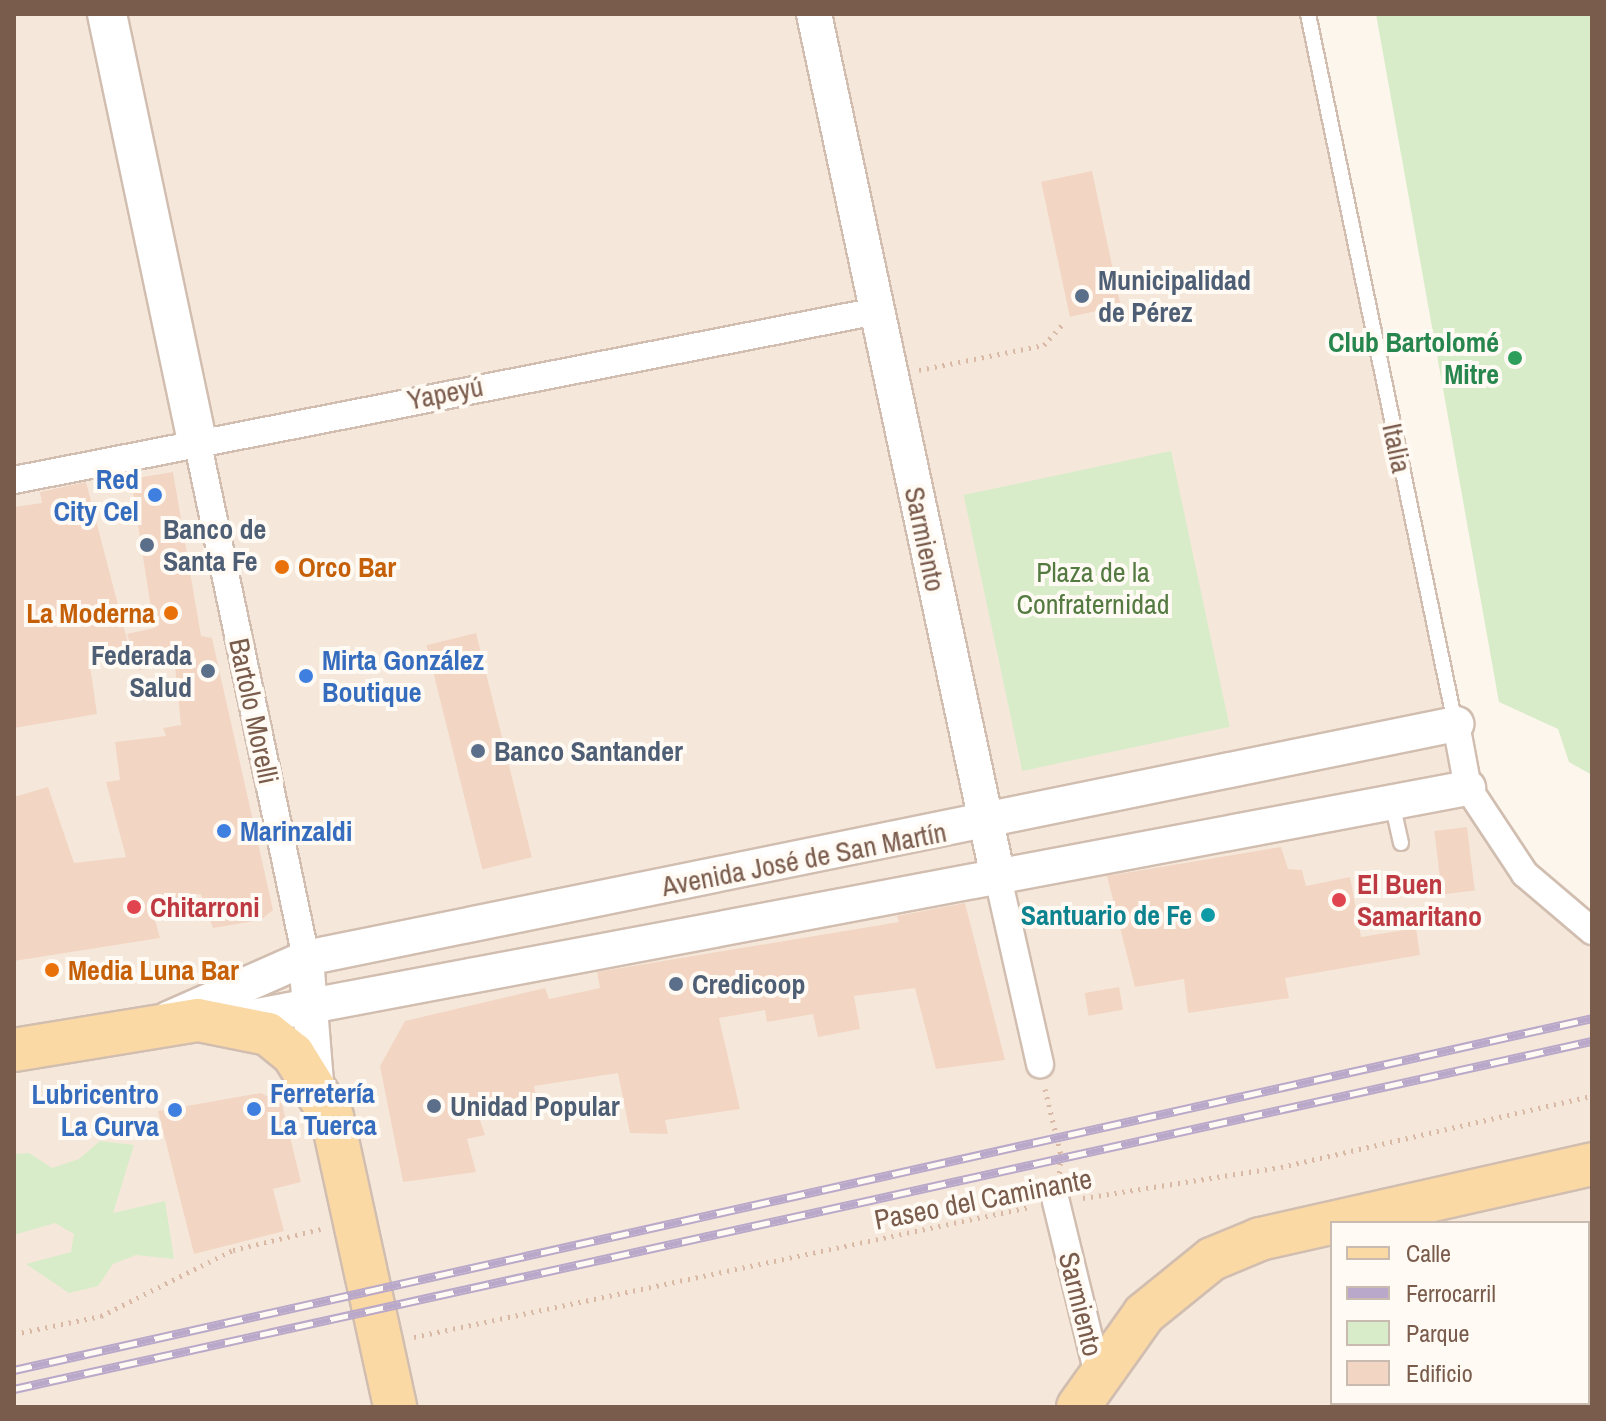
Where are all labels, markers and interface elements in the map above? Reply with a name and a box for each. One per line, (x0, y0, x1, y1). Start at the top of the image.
place label: Municipalidad de Pérez (1098, 263, 1251, 329)
marker: Municipalidad de Pérez (1073, 287, 1091, 305)
place label: Club Bartolomé Mitre (1328, 325, 1499, 391)
marker: Club Bartolomé Mitre (1506, 349, 1524, 367)
street label: Yapeyú (404, 369, 486, 417)
street label: Italia (1375, 420, 1419, 476)
place label: Red City Cel (54, 462, 139, 528)
street label: Sarmiento (898, 484, 952, 594)
marker: Red City Cel (146, 486, 164, 504)
place label: Banco de Santa Fe (163, 512, 266, 578)
marker: Banco de Santa Fe (138, 536, 156, 554)
place label: Orco Bar (298, 550, 396, 584)
park label: Plaza de la Confraternidad (1016, 555, 1170, 621)
marker: Orco Bar (273, 558, 291, 576)
place label: La Moderna (26, 596, 155, 630)
marker: La Moderna (162, 604, 180, 622)
street label: Bartolo Morelli (222, 635, 286, 787)
place label: Federada Salud (91, 638, 192, 704)
place label: Mirta González Boutique (322, 643, 484, 709)
marker: Federada Salud (199, 662, 217, 680)
marker: Mirta González Boutique (297, 667, 315, 685)
place label: Banco Santander (494, 734, 683, 768)
marker: Banco Santander (469, 742, 487, 760)
place label: Marinzaldi (240, 814, 352, 848)
street label: Avenida José de San Martín (659, 815, 949, 903)
marker: Marinzaldi (215, 822, 233, 840)
place label: El Buen Samaritano (1357, 867, 1482, 933)
marker: El Buen Samaritano (1328, 889, 1350, 911)
place label: Chitarroni (150, 890, 260, 924)
marker: Chitarroni (125, 898, 143, 916)
place label: Santuario de Fe (1021, 898, 1192, 932)
marker: Santuario de Fe (1199, 906, 1217, 924)
place label: Media Luna Bar (68, 953, 239, 987)
marker: Media Luna Bar (43, 961, 61, 979)
place label: Credicoop (692, 967, 806, 1001)
marker: Credicoop (667, 975, 685, 993)
place label: Ferretería La Tuerca (270, 1076, 377, 1142)
place label: Lubricentro La Curva (31, 1077, 159, 1143)
place label: Unidad Popular (450, 1089, 620, 1123)
marker: Unidad Popular (425, 1097, 443, 1115)
marker: Ferretería La Tuerca (245, 1100, 263, 1118)
marker: Lubricentro La Curva (166, 1101, 184, 1119)
street label: Paseo del Caminante (871, 1161, 1095, 1237)
legend (1330, 1221, 1590, 1405)
text: Calle (1406, 1237, 1451, 1269)
street label: Sarmiento (1052, 1249, 1110, 1359)
text: Ferrocarril (1406, 1277, 1496, 1309)
text: Parque (1406, 1317, 1469, 1349)
text: Edificio (1406, 1357, 1473, 1389)

